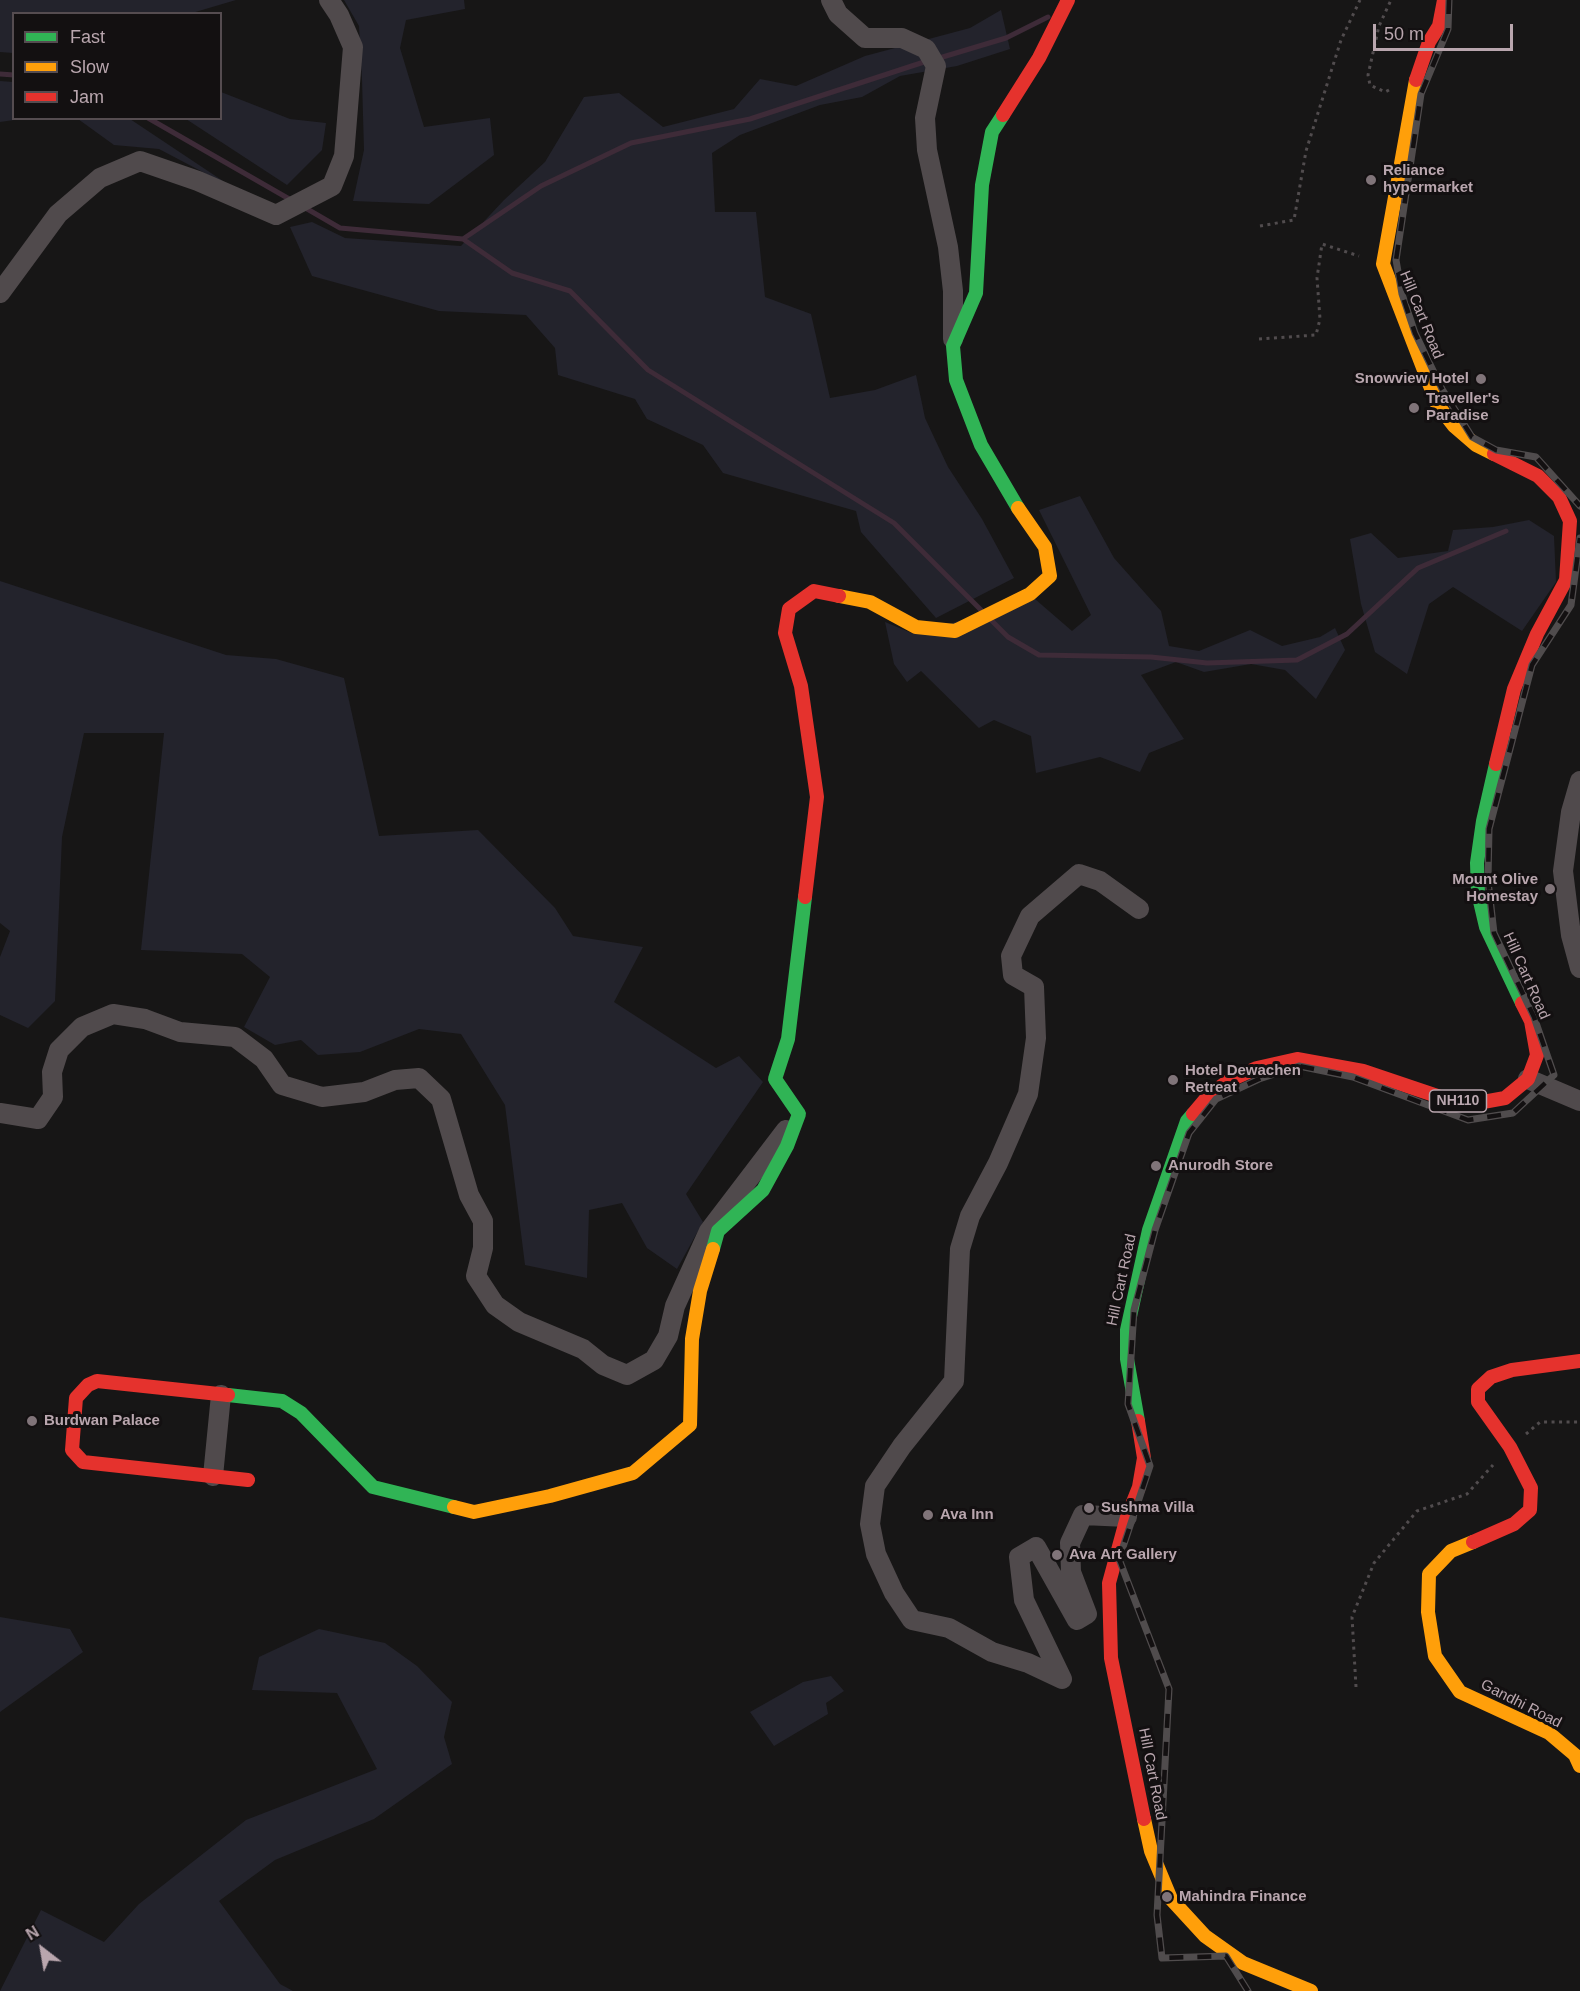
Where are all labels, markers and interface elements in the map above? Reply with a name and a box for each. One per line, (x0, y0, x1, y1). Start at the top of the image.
legend (12, 12, 222, 120)
scale bar (1376, 12, 1516, 50)
text: 50 m (1384, 24, 1424, 44)
text: Fast (70, 27, 105, 47)
text: Slow (70, 57, 109, 77)
text: Jam (70, 87, 104, 107)
place label: Reliance hypermarket (1383, 162, 1473, 197)
marker: Reliance hypermarket (1364, 173, 1378, 187)
street label: Hill Cart Road (1395, 268, 1447, 362)
place label: Snowview Hotel (1355, 370, 1469, 388)
marker: Snowview Hotel (1474, 372, 1488, 386)
place label: Traveller's Paradise (1426, 390, 1500, 425)
marker: Traveller's Paradise (1407, 401, 1421, 415)
place label: Mount Olive Homestay (1452, 871, 1538, 906)
marker: Mount Olive Homestay (1543, 882, 1557, 896)
street label: Hill Cart Road (1499, 930, 1553, 1022)
place label: Hotel Dewachen Retreat (1185, 1062, 1301, 1097)
marker: Hotel Dewachen Retreat (1166, 1073, 1180, 1087)
road number: NH110 (1430, 1090, 1486, 1112)
place label: Anurodh Store (1168, 1157, 1273, 1175)
marker: Anurodh Store (1149, 1159, 1163, 1173)
street label: Hill Cart Road (1103, 1232, 1141, 1328)
place label: Burdwan Palace (44, 1412, 160, 1430)
marker: Burdwan Palace (25, 1414, 39, 1428)
place label: Sushma Villa (1101, 1499, 1194, 1517)
marker: Sushma Villa (1082, 1501, 1096, 1515)
place label: Ava Inn (940, 1506, 994, 1524)
marker: Ava Inn (921, 1508, 935, 1522)
place label: Ava Art Gallery (1069, 1546, 1177, 1564)
marker: Ava Art Gallery (1050, 1548, 1064, 1562)
street label: Gandhi Road (1478, 1676, 1564, 1732)
street label: Hill Cart Road (1134, 1726, 1170, 1822)
place label: Mahindra Finance (1179, 1888, 1307, 1906)
marker: Mahindra Finance (1160, 1890, 1174, 1904)
north arrow (12, 1919, 72, 1979)
text: N (23, 1923, 42, 1943)

